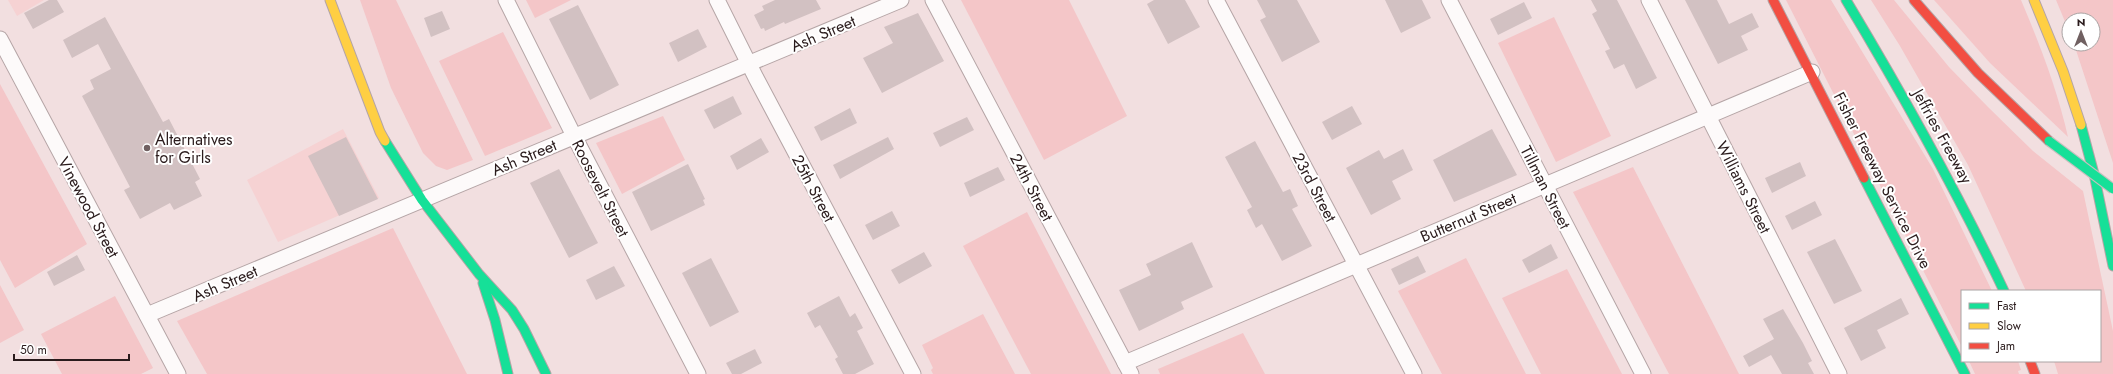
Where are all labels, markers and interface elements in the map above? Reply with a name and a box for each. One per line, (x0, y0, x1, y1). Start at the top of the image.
street label: Ash Street (787, 9, 859, 57)
north arrow (2061, 12, 2101, 52)
text: N (2077, 14, 2085, 30)
street label: Jeffries Freeway (1906, 83, 1979, 189)
street label: Fisher Freeway Service Drive (1828, 88, 1937, 273)
place label: Alternatives for Girls (155, 128, 232, 169)
street label: Ash Street (488, 133, 560, 181)
street label: Roosevelt Street (566, 136, 635, 241)
street label: Williams Street (1710, 137, 1777, 238)
street label: Tillman Street (1515, 142, 1576, 233)
marker: Alternatives for Girls (142, 143, 152, 153)
street label: 24th Street (1004, 149, 1059, 225)
street label: 23rd Street (1287, 149, 1342, 226)
street label: 25th Street (786, 150, 841, 226)
street label: Vinewood Street (52, 153, 125, 262)
street label: Butternut Street (1417, 187, 1520, 248)
street label: Ash Street (189, 259, 261, 307)
legend (1961, 290, 2101, 362)
text: Fast (1997, 297, 2016, 315)
text: Slow (1997, 317, 2022, 335)
scale bar (14, 336, 129, 362)
text: Jam (1995, 337, 2015, 355)
text: 50 m (20, 341, 47, 359)

